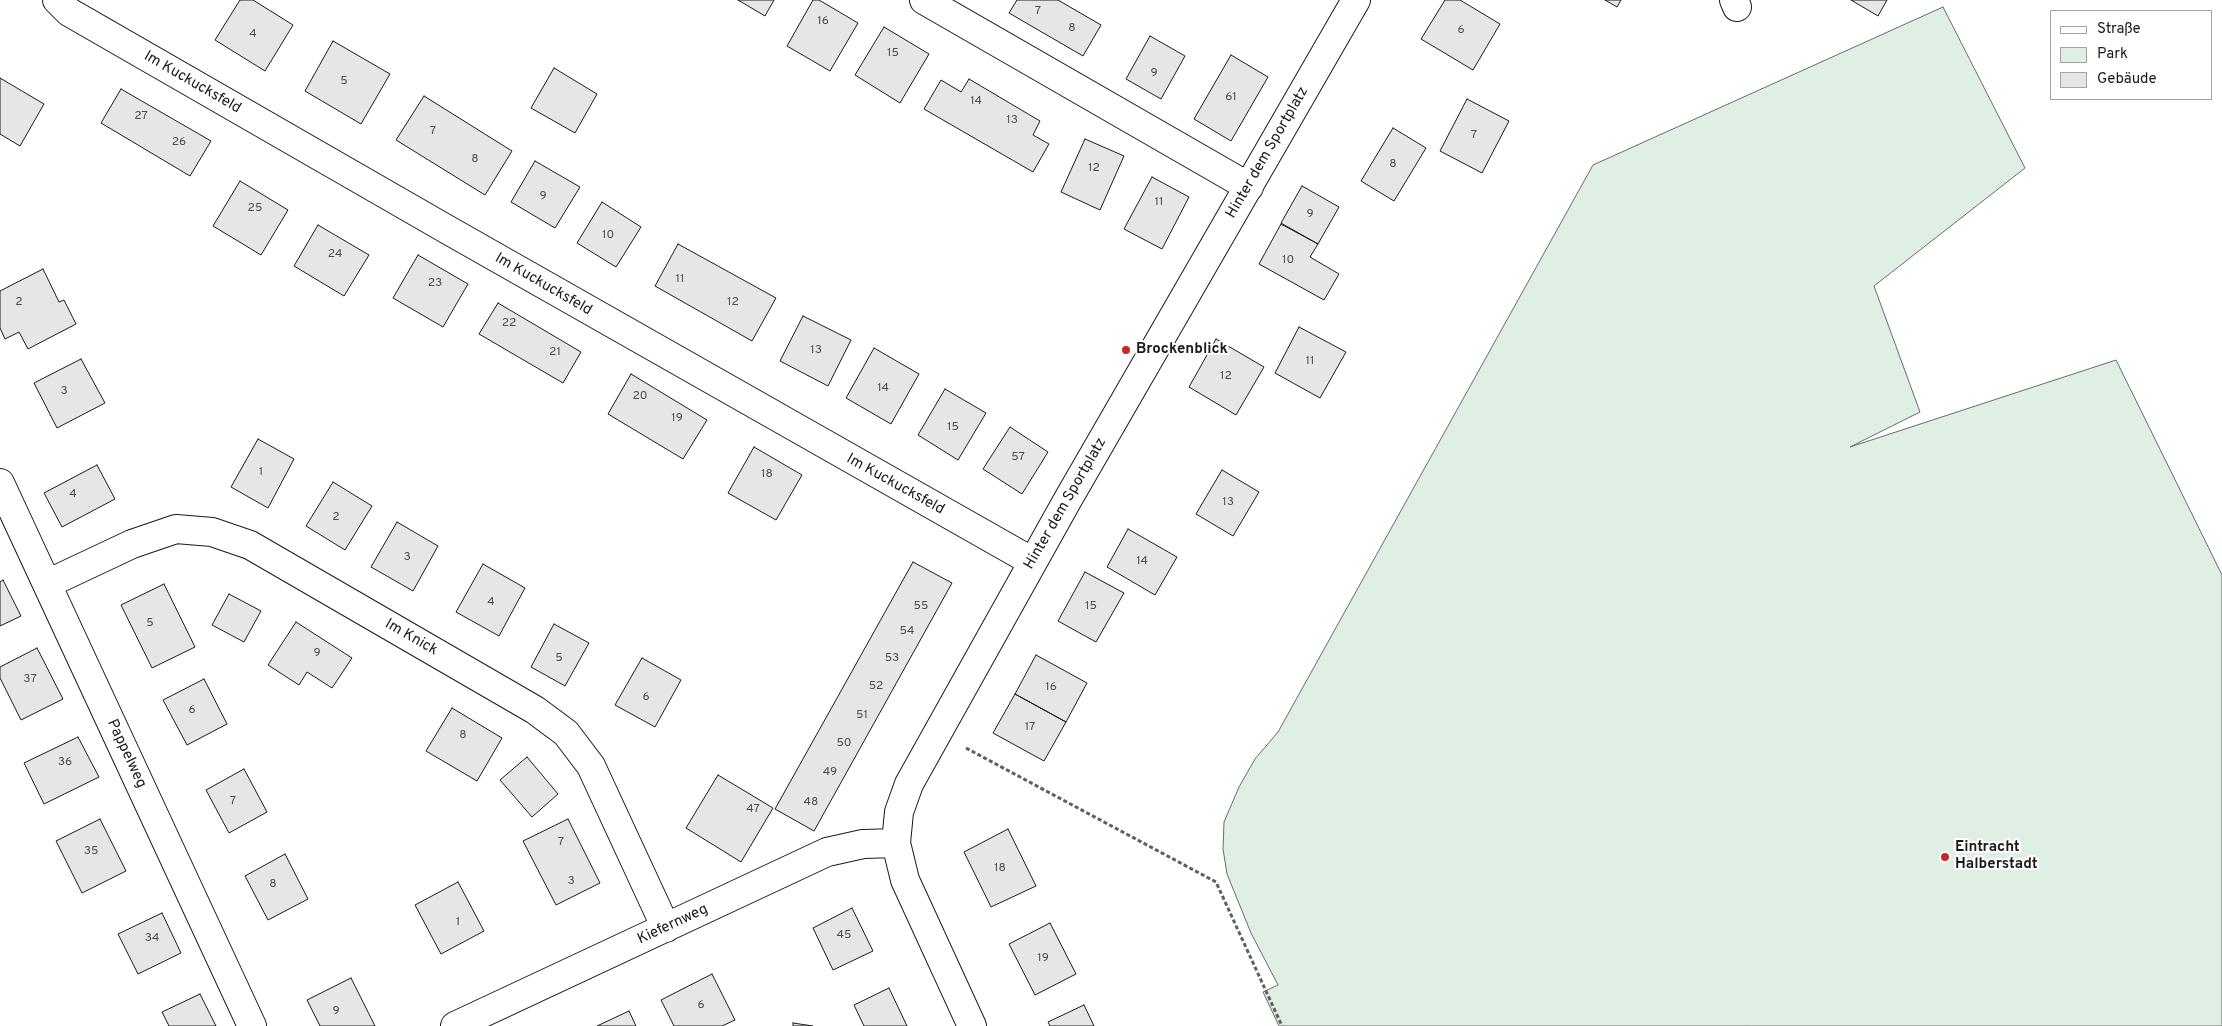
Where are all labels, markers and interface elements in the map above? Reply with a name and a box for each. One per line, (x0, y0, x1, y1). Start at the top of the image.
house number: 7 (1035, 5, 1041, 19)
legend (2050, 10, 2212, 100)
house number: 16 (817, 15, 829, 29)
text: Straße (2097, 20, 2141, 39)
house number: 8 (1068, 22, 1076, 36)
house number: 6 (1457, 24, 1465, 38)
house number: 4 (249, 28, 257, 42)
text: Park (2097, 45, 2128, 64)
house number: 15 (887, 47, 899, 61)
street label: Im Kuckucksfeld (140, 48, 244, 118)
house number: 9 (1150, 67, 1158, 81)
text: Gebäude (2097, 70, 2157, 89)
house number: 5 (340, 75, 348, 89)
street label: Hinter dem Sportplatz (1223, 84, 1313, 222)
house number: 61 (1225, 91, 1237, 105)
house number: 14 (970, 95, 982, 109)
house number: 27 (134, 110, 148, 124)
house number: 13 (1006, 114, 1018, 128)
house number: 7 (430, 125, 436, 139)
house number: 7 (1471, 129, 1477, 143)
house number: 26 (172, 136, 186, 150)
house number: 8 (471, 153, 479, 167)
house number: 8 (1389, 158, 1397, 172)
house number: 12 (1088, 162, 1100, 176)
house number: 9 (539, 190, 547, 204)
house number: 11 (1155, 196, 1163, 210)
house number: 25 (248, 202, 262, 216)
house number: 9 (1306, 208, 1314, 222)
house number: 10 (602, 229, 614, 243)
house number: 24 (328, 248, 342, 262)
street label: Im Kuckucksfeld (491, 250, 595, 320)
house number: 10 (1282, 254, 1294, 268)
house number: 11 (676, 273, 684, 287)
house number: 23 (428, 277, 442, 291)
house number: 2 (15, 296, 23, 310)
house number: 12 (727, 296, 739, 310)
house number: 22 (502, 317, 516, 331)
place label: Brockenblick (1136, 341, 1228, 359)
house number: 13 (810, 344, 822, 358)
marker: Brockenblick (1120, 344, 1132, 356)
house number: 21 (549, 346, 561, 360)
house number: 11 (1306, 355, 1314, 369)
house number: 12 (1220, 370, 1232, 384)
house number: 14 (877, 382, 889, 396)
house number: 3 (60, 385, 68, 399)
house number: 20 (632, 390, 648, 404)
house number: 19 (671, 412, 683, 426)
house number: 15 (947, 421, 959, 435)
street label: Hinter dem Sportplatz (1021, 435, 1111, 573)
street label: Im Kuckucksfeld (843, 451, 947, 519)
house number: 57 (1011, 451, 1025, 465)
house number: 1 (259, 466, 263, 480)
house number: 18 (761, 468, 773, 482)
house number: 4 (69, 488, 77, 502)
house number: 13 (1222, 496, 1234, 510)
house number: 2 (332, 511, 340, 525)
house number: 3 (403, 551, 411, 565)
house number: 14 (1136, 555, 1148, 569)
house number: 4 (487, 596, 495, 610)
house number: 55 (914, 600, 928, 614)
house number: 15 (1085, 600, 1097, 614)
street label: Im Knick (381, 616, 441, 660)
house number: 5 (146, 617, 154, 631)
house number: 54 (899, 625, 915, 639)
house number: 9 (313, 647, 321, 661)
house number: 5 (555, 652, 563, 666)
house number: 53 (885, 652, 899, 666)
house number: 37 (23, 673, 37, 687)
house number: 52 (869, 680, 883, 694)
house number: 16 (1045, 681, 1057, 695)
house number: 6 (642, 691, 650, 705)
house number: 6 (188, 704, 196, 718)
house number: 51 (856, 709, 868, 723)
street label: Pappelweg (102, 717, 150, 791)
house number: 17 (1025, 721, 1035, 735)
house number: 8 (459, 729, 467, 743)
house number: 50 (836, 737, 852, 751)
house number: 36 (58, 756, 72, 770)
house number: 49 (823, 766, 837, 780)
house number: 7 (230, 795, 236, 809)
house number: 48 (804, 796, 818, 810)
house number: 47 (746, 803, 760, 817)
house number: 7 (558, 836, 564, 850)
place label: Eintracht Halberstadt (1955, 839, 2038, 874)
house number: 35 (84, 845, 98, 859)
marker: Eintracht Halberstadt (1939, 851, 1951, 863)
house number: 18 (994, 862, 1006, 876)
house number: 3 (567, 875, 575, 889)
house number: 8 (269, 878, 277, 892)
street label: Kiefernweg (635, 901, 711, 949)
house number: 1 (456, 916, 460, 930)
house number: 45 (837, 929, 851, 943)
house number: 34 (145, 932, 159, 946)
house number: 19 (1037, 952, 1049, 966)
house number: 6 (697, 999, 705, 1013)
house number: 9 (332, 1005, 340, 1019)

